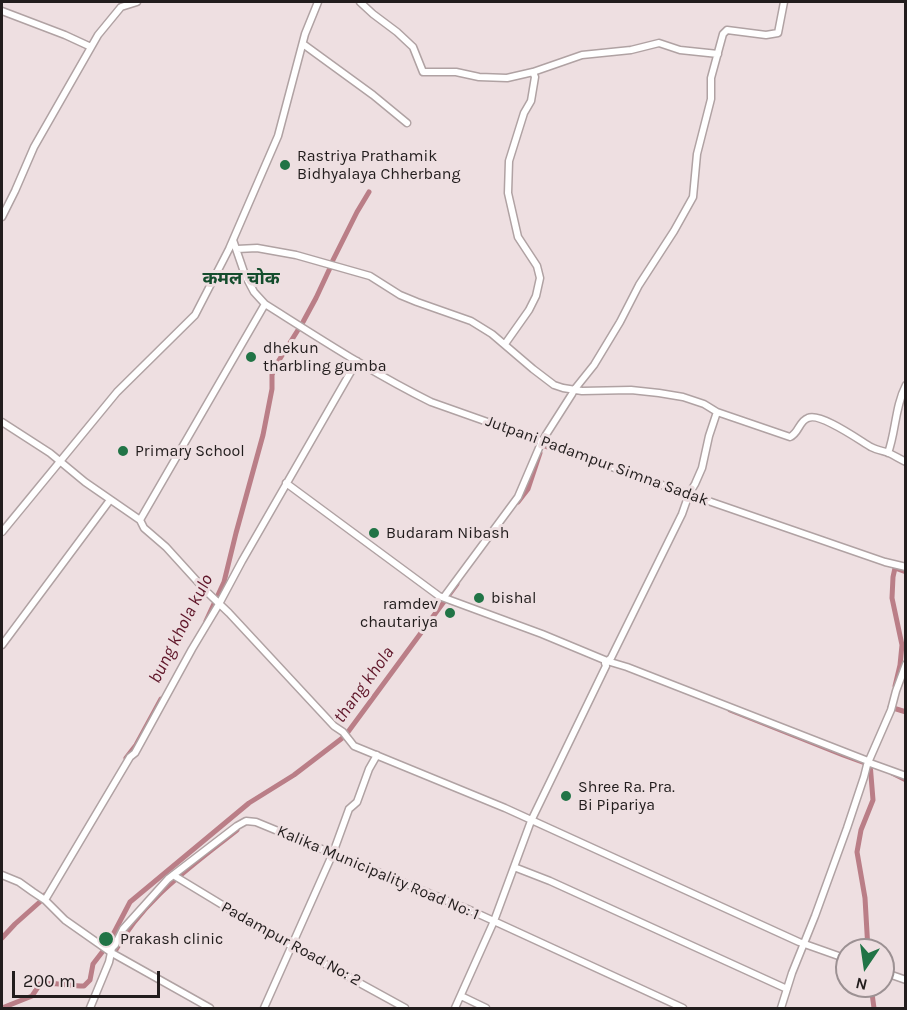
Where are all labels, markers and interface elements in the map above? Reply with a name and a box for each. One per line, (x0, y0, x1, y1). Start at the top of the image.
place label: Rastriya Prathamik Bidhyalaya Chherbang (297, 146, 461, 184)
marker: Rastriya Prathamik Bidhyalaya Chherbang (278, 158, 292, 172)
district label: कमल चोक (202, 268, 280, 290)
place label: dhekun tharbling gumba (263, 338, 386, 376)
marker: dhekun tharbling gumba (244, 350, 258, 364)
street label: Jutpani Padampur Simna Sadak (483, 412, 711, 510)
place label: Primary School (135, 441, 245, 461)
marker: Primary School (116, 444, 130, 458)
place label: Budaram Nibash (386, 523, 509, 543)
marker: Budaram Nibash (367, 526, 381, 540)
water label: bung khola kulo (144, 571, 218, 687)
place label: bishal (491, 588, 537, 608)
marker: bishal (472, 591, 486, 605)
place label: ramdev chautariya (360, 594, 438, 632)
marker: ramdev chautariya (443, 606, 457, 620)
water label: thang khola (329, 643, 399, 727)
place label: Shree Ra. Pra. Bi Pipariya (578, 777, 675, 815)
marker: Shree Ra. Pra. Bi Pipariya (559, 789, 573, 803)
street label: Kalika Municipality Road No: 1 (274, 822, 482, 924)
street label: Padampur Road No: 2 (218, 898, 364, 990)
place label: Prakash clinic (120, 929, 223, 949)
marker: Prakash clinic (97, 930, 115, 948)
north arrow (835, 938, 895, 998)
scale bar (15, 959, 164, 997)
text: 200 m (23, 970, 76, 992)
text: N (854, 974, 869, 995)

